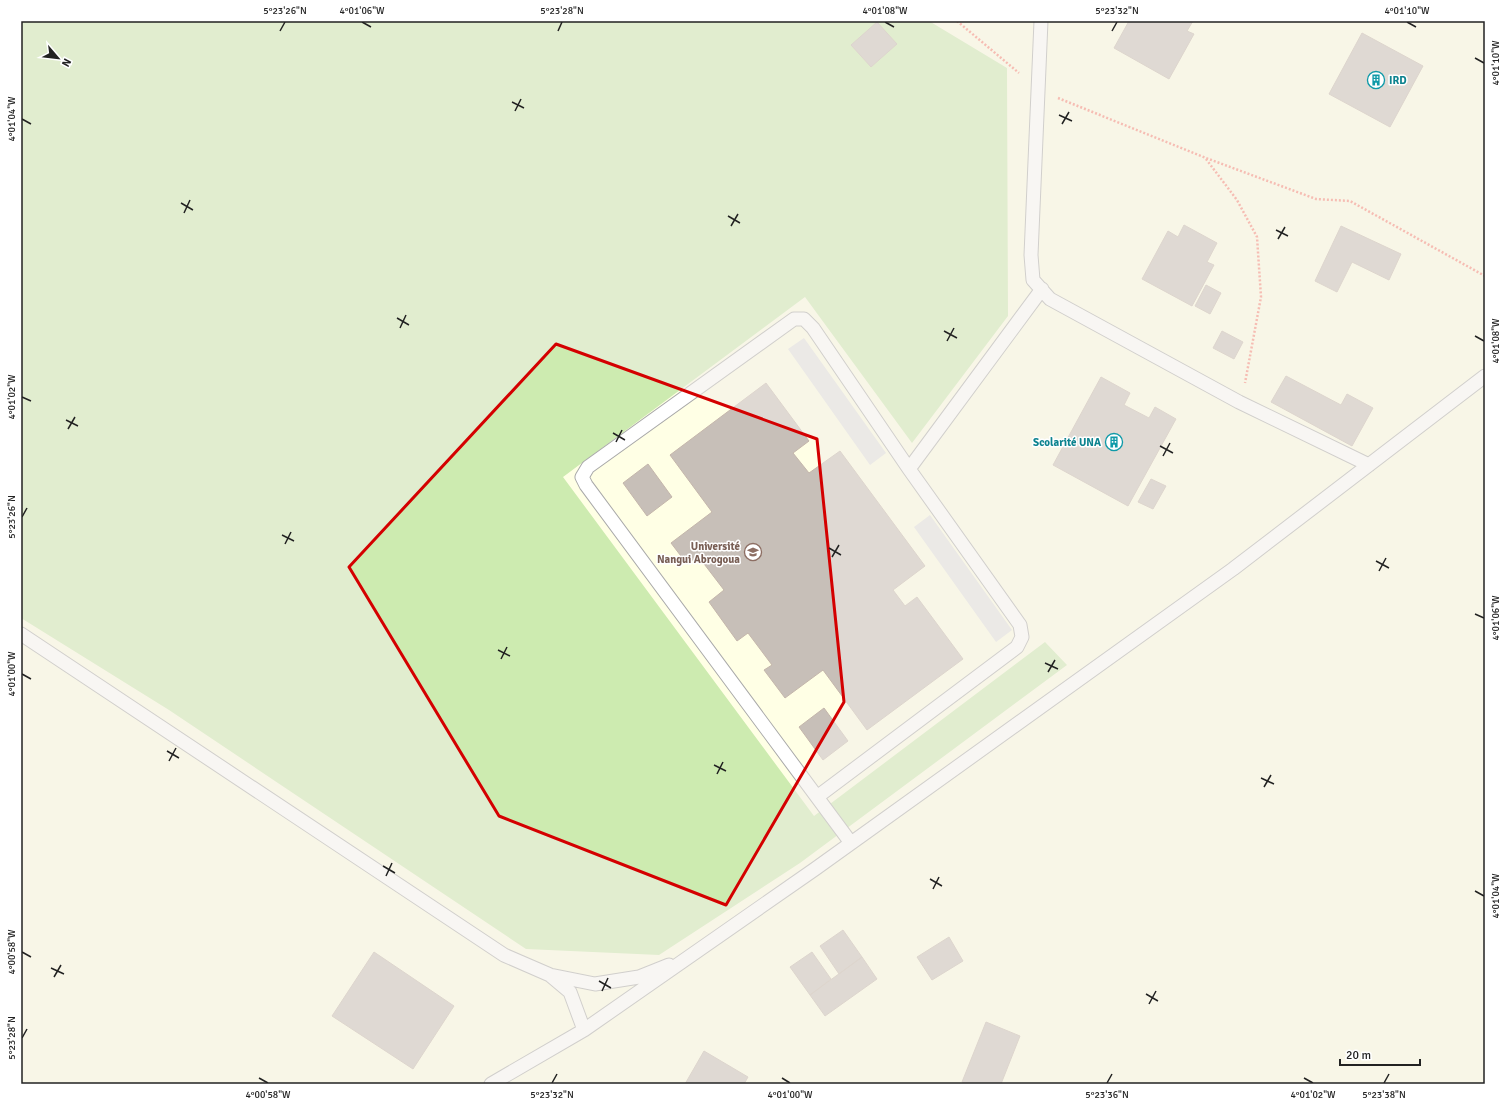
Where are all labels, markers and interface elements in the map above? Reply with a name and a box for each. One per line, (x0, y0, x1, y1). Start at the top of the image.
text: 5°23'26"N (263, 5, 307, 17)
text: 4°01'06"W (339, 5, 385, 17)
text: 5°23'28"N (540, 5, 584, 17)
text: 4°01'08"W (862, 5, 908, 17)
text: 5°23'32"N (1095, 5, 1139, 17)
text: 4°01'10"W (1384, 5, 1430, 17)
north arrow (38, 38, 78, 78)
text: 4°01'10"W (1490, 40, 1502, 86)
text: N (59, 56, 74, 69)
building icon: IRD (1366, 70, 1386, 90)
place label: IRD (1389, 74, 1407, 87)
text: 4°01'04"W (6, 96, 18, 142)
text: 4°01'08"W (1490, 318, 1502, 364)
text: 4°01'02"W (6, 374, 18, 420)
building icon: Scolarité UNA (1104, 432, 1124, 452)
place label: Scolarité UNA (1033, 436, 1101, 449)
text: 5°23'26"N (6, 495, 18, 539)
place label: Université Nangui Abrogoua (657, 540, 741, 566)
school or university icon: Université Nangui Abrogoua (743, 542, 763, 562)
text: 4°01'06"W (1490, 595, 1502, 641)
text: 4°01'00"W (6, 651, 18, 697)
text: 4°01'04"W (1490, 873, 1502, 919)
text: 4°00'58"W (6, 929, 18, 975)
text: 5°23'28"N (6, 1016, 18, 1060)
scale bar (1340, 1041, 1420, 1067)
text: 20 m (1346, 1048, 1371, 1063)
text: 4°00'58"W (245, 1089, 291, 1101)
text: 5°23'32"N (530, 1089, 574, 1101)
text: 4°01'00"W (767, 1089, 813, 1101)
text: 5°23'36"N (1085, 1089, 1129, 1101)
text: 4°01'02"W (1290, 1089, 1336, 1101)
text: 5°23'38"N (1362, 1089, 1406, 1101)

